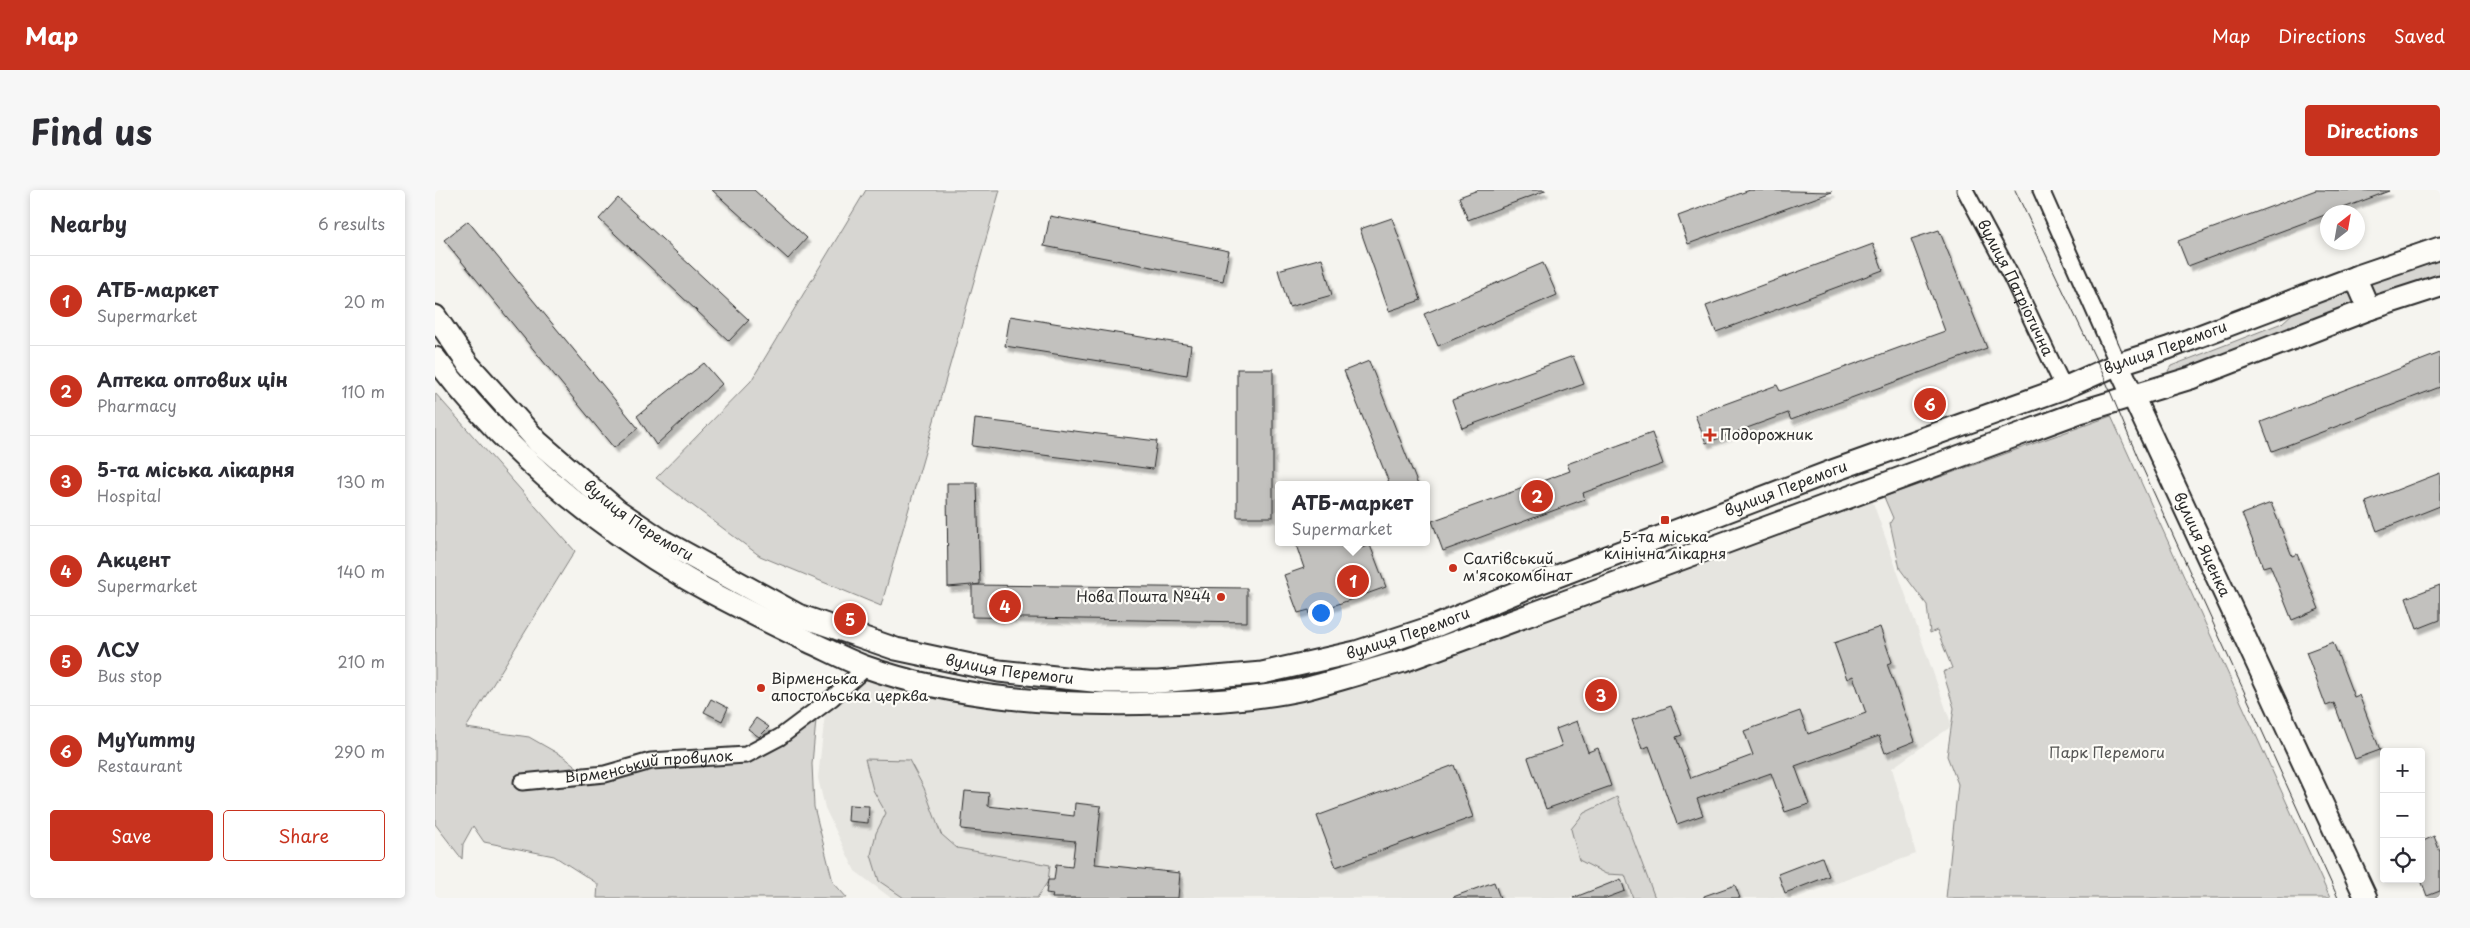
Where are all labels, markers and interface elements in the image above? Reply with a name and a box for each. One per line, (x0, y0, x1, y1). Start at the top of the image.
text: Map (25, 17, 78, 53)
text: Map (2212, 22, 2250, 49)
text: Directions (2278, 22, 2366, 49)
text: Saved (2394, 22, 2445, 49)
text: Find us (30, 104, 152, 157)
button: Directions (2305, 105, 2440, 156)
north arrow (2320, 205, 2365, 250)
text: Nearby (50, 207, 127, 239)
text: 6 results (318, 211, 385, 235)
street label: вулиця Патріотична (1973, 215, 2060, 360)
text: АТБ-маркет (97, 275, 218, 303)
text: 1 (62, 289, 70, 313)
text: 20 m (344, 289, 385, 313)
text: Supermarket (97, 303, 197, 327)
street label: вулиця Перемоги (2099, 314, 2230, 379)
text: Аптека оптових цін (97, 365, 288, 393)
text: 2 (60, 379, 72, 403)
text: 110 m (342, 379, 385, 403)
pin: 6 (1914, 385, 1946, 423)
text: Pharmacy (97, 393, 177, 417)
place label: Подорожник (1720, 422, 1813, 445)
marker: Подорожник (1704, 429, 1716, 441)
street label: вулиця Перемоги (1721, 454, 1850, 521)
text: 5-та міська лікарня (97, 455, 295, 483)
text: 3 (61, 469, 71, 493)
text: 130 m (337, 469, 385, 493)
street label: вулиця Перемоги (579, 473, 698, 566)
pin: 2 (1521, 477, 1553, 515)
popup (1275, 481, 1430, 546)
text: Hospital (97, 483, 161, 507)
text: АТБ-маркет (1292, 488, 1413, 516)
street label: вулиця Яценка (2169, 488, 2238, 601)
marker: 5-та міська клінічна лікарня (1659, 514, 1671, 526)
text: Supermarket (1292, 516, 1392, 540)
place label: 5-та міська клінічна лікарня (1604, 524, 1726, 564)
text: Акцент (97, 545, 170, 573)
place label: Салтівський м'ясокомбінат (1463, 546, 1573, 586)
text: 4 (61, 559, 71, 583)
text: 140 m (337, 559, 385, 583)
pin: 1 (1337, 562, 1369, 600)
marker: Салтівський м'ясокомбінат (1447, 562, 1459, 574)
text: Supermarket (97, 573, 197, 597)
place label: Нова Пошта №44 (1076, 584, 1211, 607)
pin: 4 (989, 587, 1021, 625)
marker: Нова Пошта №44 (1215, 591, 1227, 603)
pin: 5 (834, 600, 866, 638)
your location (1308, 600, 1334, 626)
street label: вулиця Перемоги (1343, 600, 1473, 664)
text: ЛСУ (97, 635, 139, 663)
street label: вулиця Перемоги (943, 647, 1075, 689)
text: 5 (61, 649, 71, 673)
text: 210 m (337, 649, 385, 673)
text: Bus stop (97, 663, 162, 687)
place label: Вірменська апостольська церква (771, 666, 929, 706)
pin: 3 (1585, 676, 1617, 714)
marker: Вірменська апостольська церква (755, 682, 767, 694)
text: MyYummy (97, 725, 195, 753)
text: 6 (60, 739, 72, 763)
text: 290 m (334, 739, 385, 763)
park label: Парк Перемоги (2049, 740, 2165, 763)
street label: Вірменський провулок (563, 743, 734, 788)
map controls (2380, 748, 2425, 883)
button: + (2380, 748, 2425, 793)
text: Restaurant (97, 753, 183, 777)
button: − (2380, 793, 2425, 838)
button: Save (50, 810, 213, 861)
button: Share (223, 810, 385, 861)
button: locate (2380, 838, 2425, 883)

